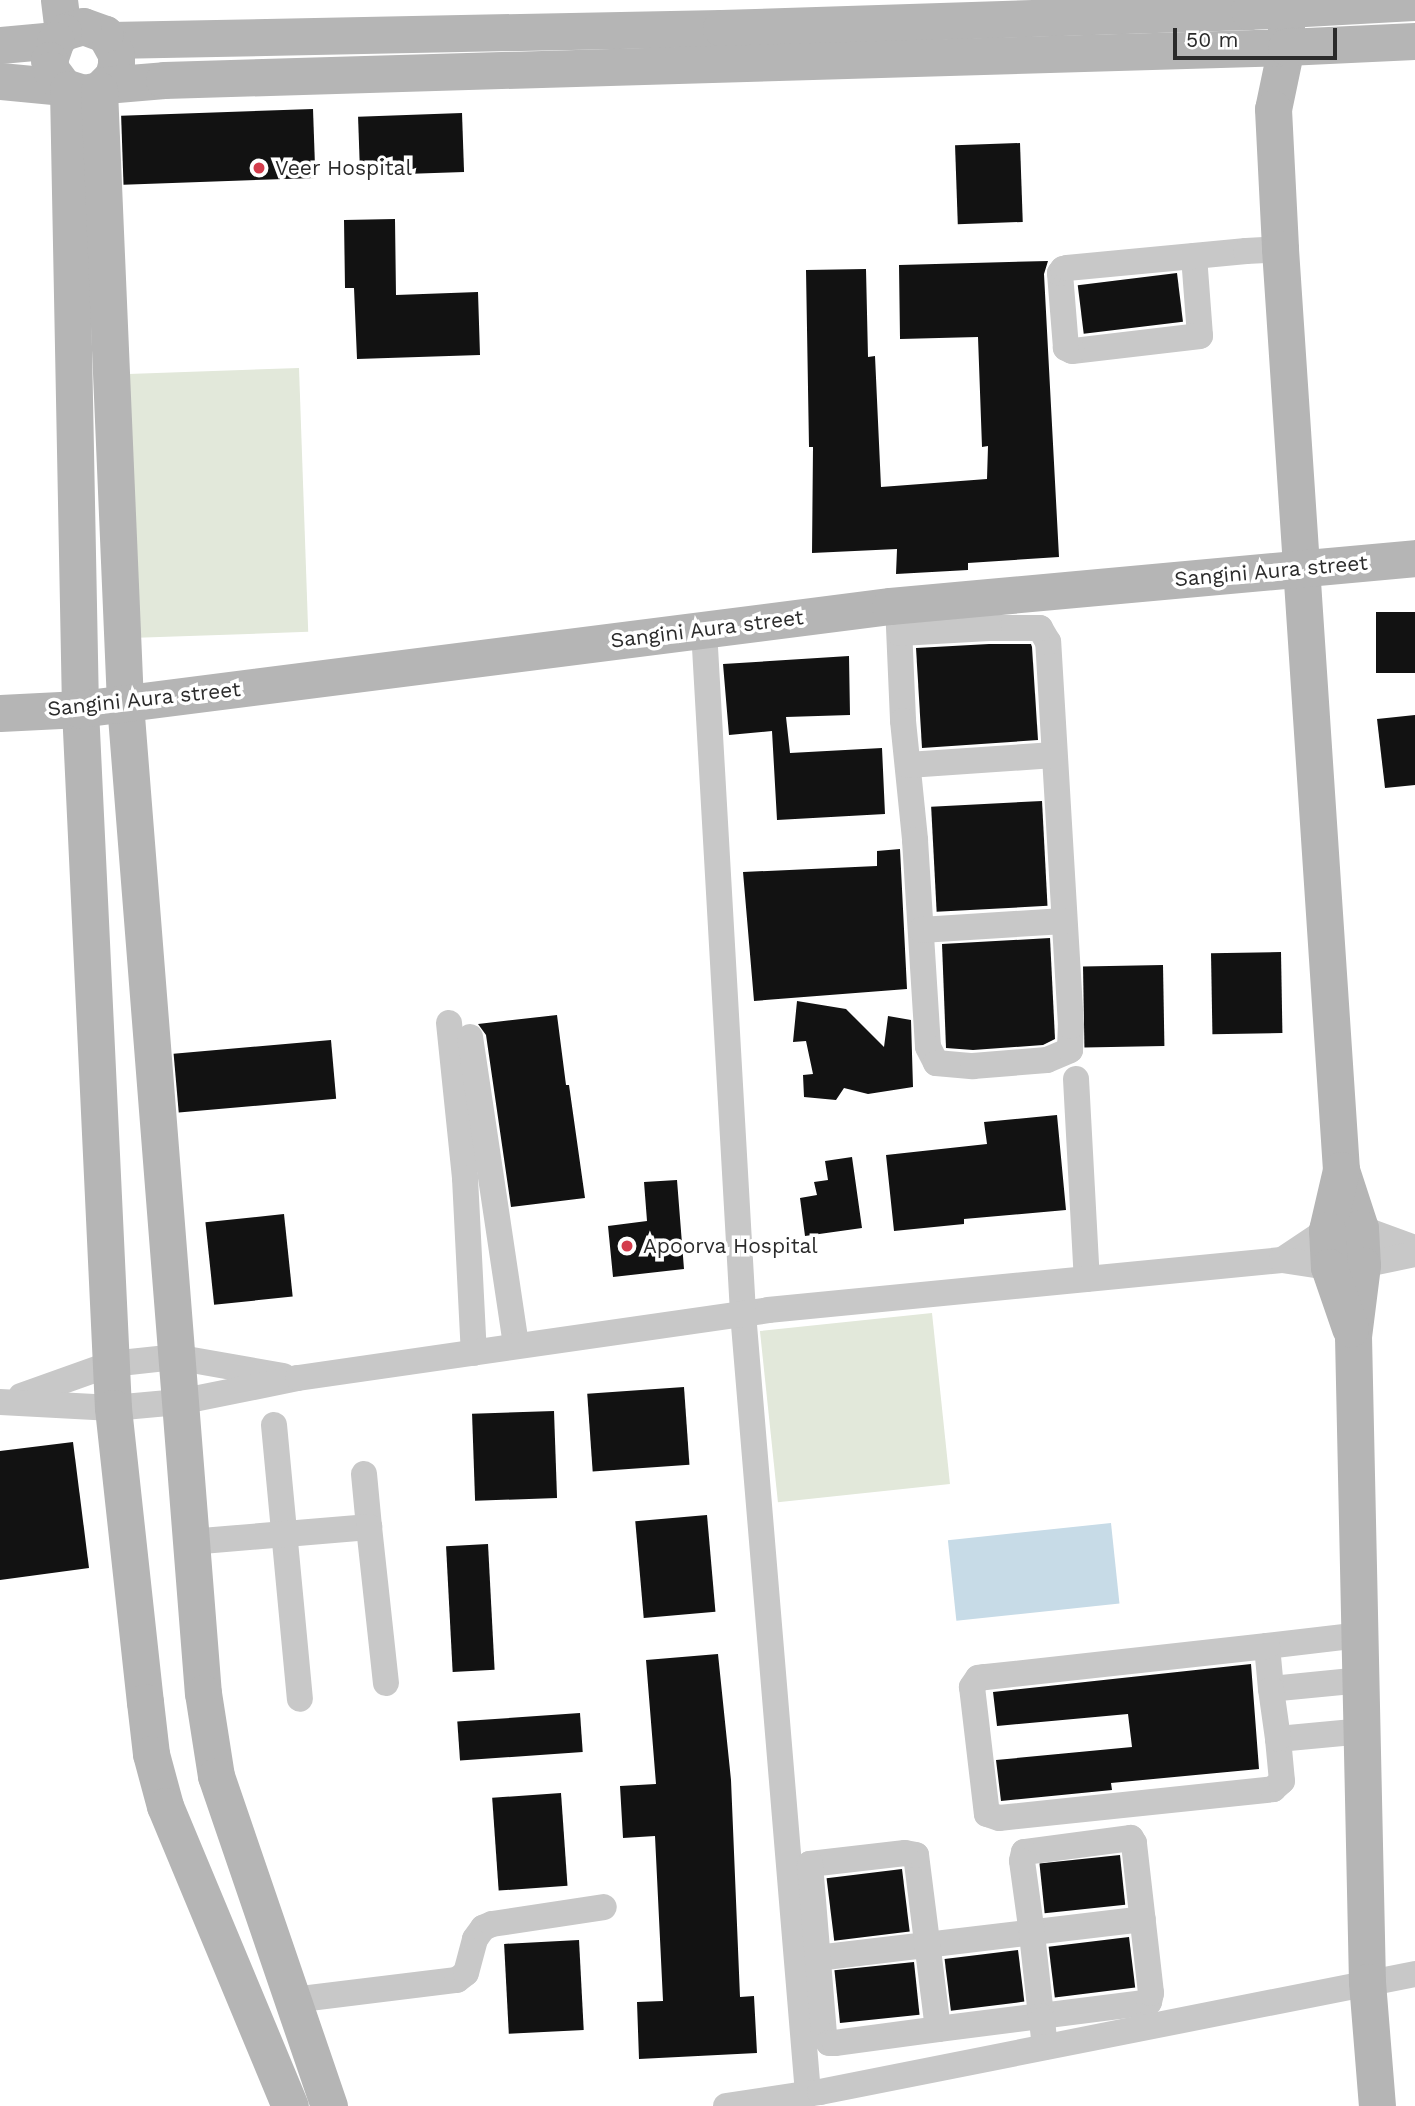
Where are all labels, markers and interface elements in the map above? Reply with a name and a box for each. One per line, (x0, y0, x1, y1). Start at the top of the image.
scale bar (1177, 14, 1342, 58)
text: 50 m (1186, 27, 1238, 52)
place label: Veer Hospital (275, 155, 412, 181)
marker: Veer Hospital (249, 158, 269, 178)
street label: Sangini Aura street (1173, 550, 1369, 592)
street label: Sangini Aura street (608, 605, 806, 653)
street label: Sangini Aura street (46, 676, 242, 722)
place label: Apoorva Hospital (643, 1233, 818, 1259)
marker: Apoorva Hospital (617, 1236, 637, 1256)

